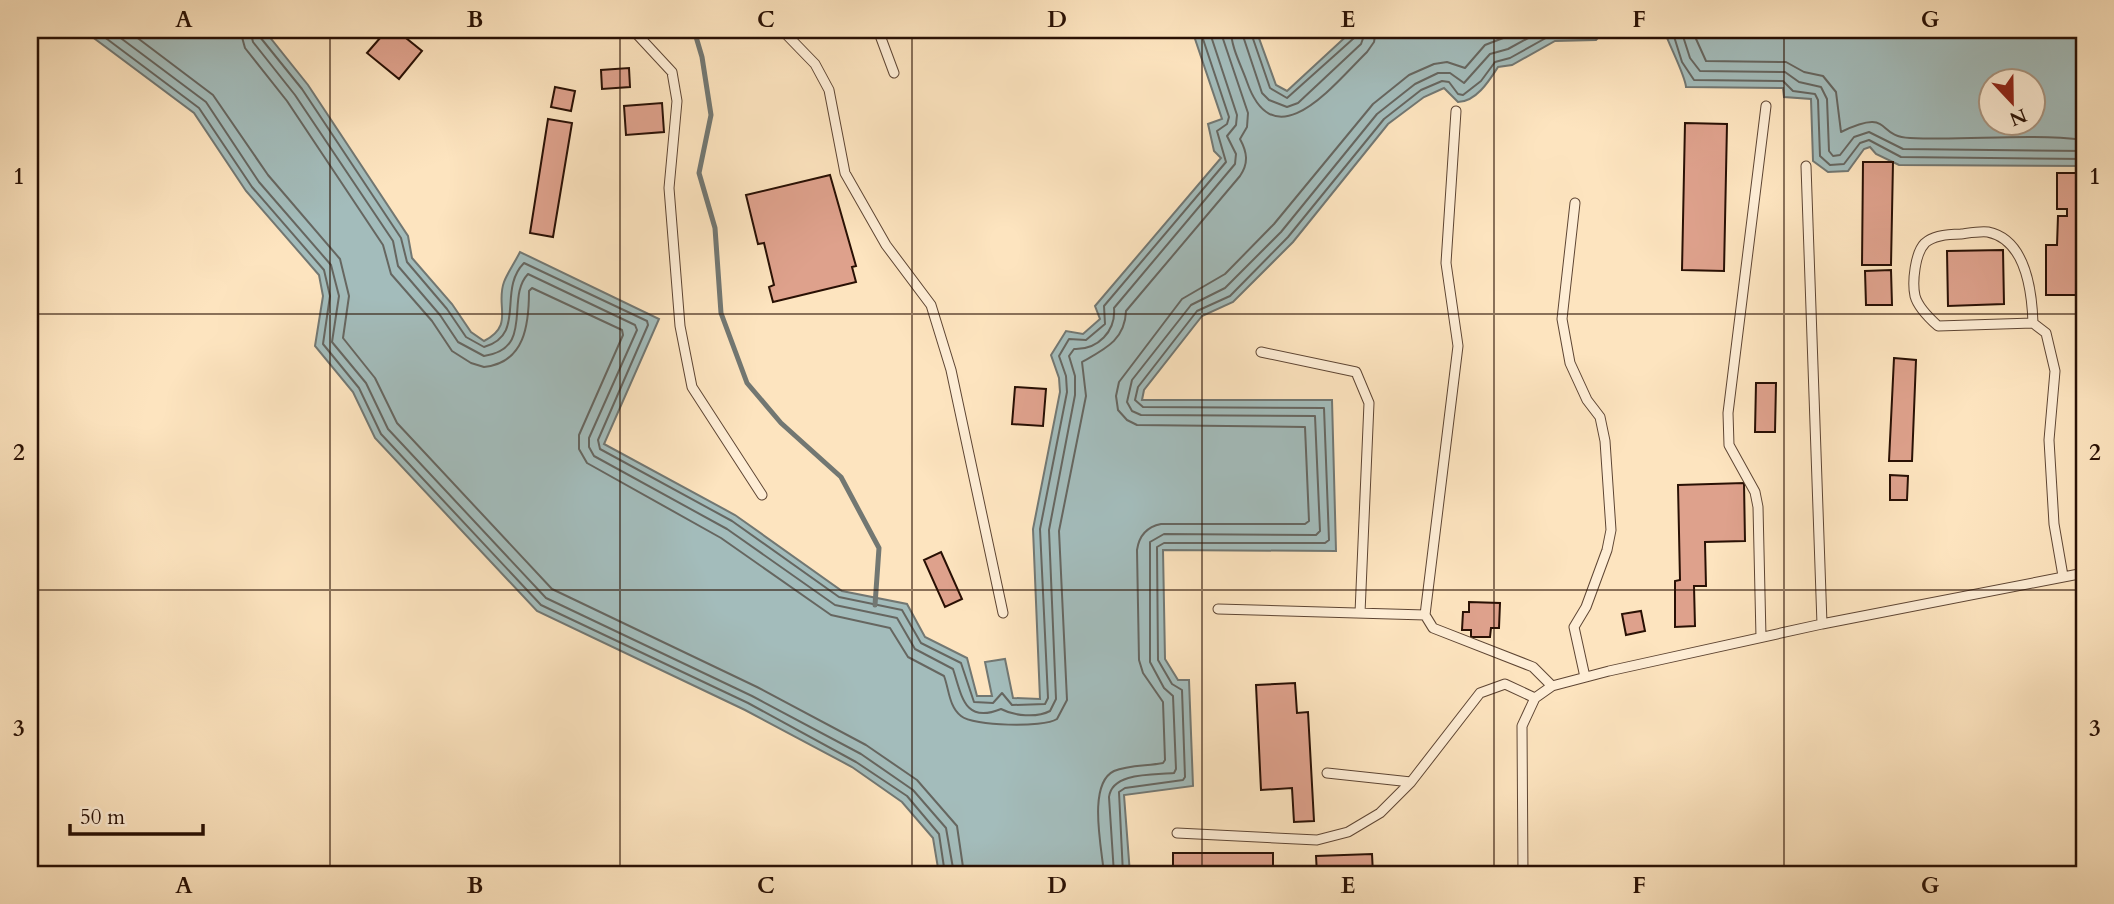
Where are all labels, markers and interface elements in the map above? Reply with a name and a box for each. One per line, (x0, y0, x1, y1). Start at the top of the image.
text: A (175, 4, 193, 35)
text: B (467, 4, 483, 35)
text: C (757, 4, 775, 35)
text: D (1047, 4, 1067, 35)
text: E (1341, 4, 1355, 35)
text: F (1632, 4, 1646, 35)
text: G (1921, 4, 1940, 35)
north arrow (1978, 66, 2048, 136)
text: N (2005, 102, 2031, 132)
text: 1 (13, 161, 25, 192)
text: 1 (2089, 161, 2101, 192)
text: 2 (13, 437, 25, 468)
text: 2 (2089, 437, 2101, 468)
text: 3 (13, 713, 25, 744)
text: 3 (2089, 713, 2101, 744)
scale bar (70, 792, 203, 836)
text: 50 m (80, 803, 125, 832)
text: A (175, 870, 193, 901)
text: B (467, 870, 483, 901)
text: C (757, 870, 775, 901)
text: D (1047, 870, 1067, 901)
text: E (1341, 870, 1355, 901)
text: F (1632, 870, 1646, 901)
text: G (1921, 870, 1940, 901)

